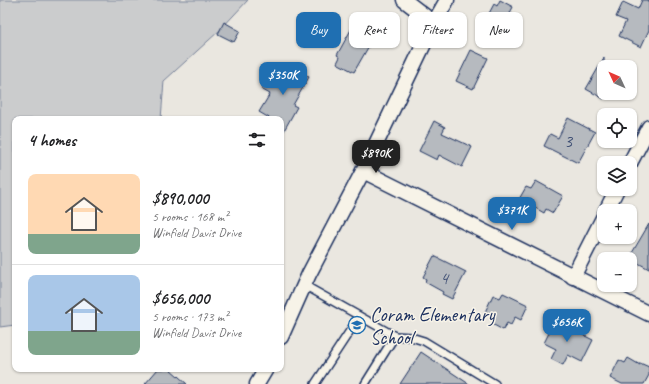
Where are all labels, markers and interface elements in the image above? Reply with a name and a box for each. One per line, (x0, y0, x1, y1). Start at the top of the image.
chip: Buy (296, 12, 341, 48)
chip: Rent (349, 12, 400, 48)
chip: Filters (408, 12, 467, 48)
chip: New (475, 12, 523, 48)
north arrow (597, 60, 637, 100)
map controls (597, 60, 637, 292)
pin: $350K (255, 62, 311, 96)
text: $350K (268, 67, 298, 83)
button: locate (597, 108, 637, 148)
icon: filters (246, 129, 268, 151)
text: 4 homes (28, 130, 76, 151)
house number: 3 (564, 130, 574, 152)
pin: $890K (348, 140, 404, 174)
text: $890K (361, 145, 391, 161)
button: layers (597, 156, 637, 196)
text: $890,000 (152, 188, 209, 209)
icon: home (60, 190, 108, 238)
pin: $371K (484, 197, 540, 231)
text: $371K (497, 202, 527, 218)
button: + (597, 204, 637, 244)
text: 5 rooms · 168 m² (152, 209, 228, 225)
text: Winfield Davis Drive (152, 225, 241, 241)
button: − (597, 252, 637, 292)
house number: 4 (440, 267, 450, 289)
text: $656,000 (152, 288, 209, 309)
icon: home (60, 291, 108, 339)
place label: Coram Elementary School (370, 302, 496, 350)
text: 5 rooms · 173 m² (152, 309, 228, 325)
pin: $656K (539, 309, 595, 343)
text: $656K (552, 314, 582, 330)
school or university icon: Coram Elementary School (347, 315, 367, 335)
text: Winfield Davis Drive (152, 325, 241, 341)

